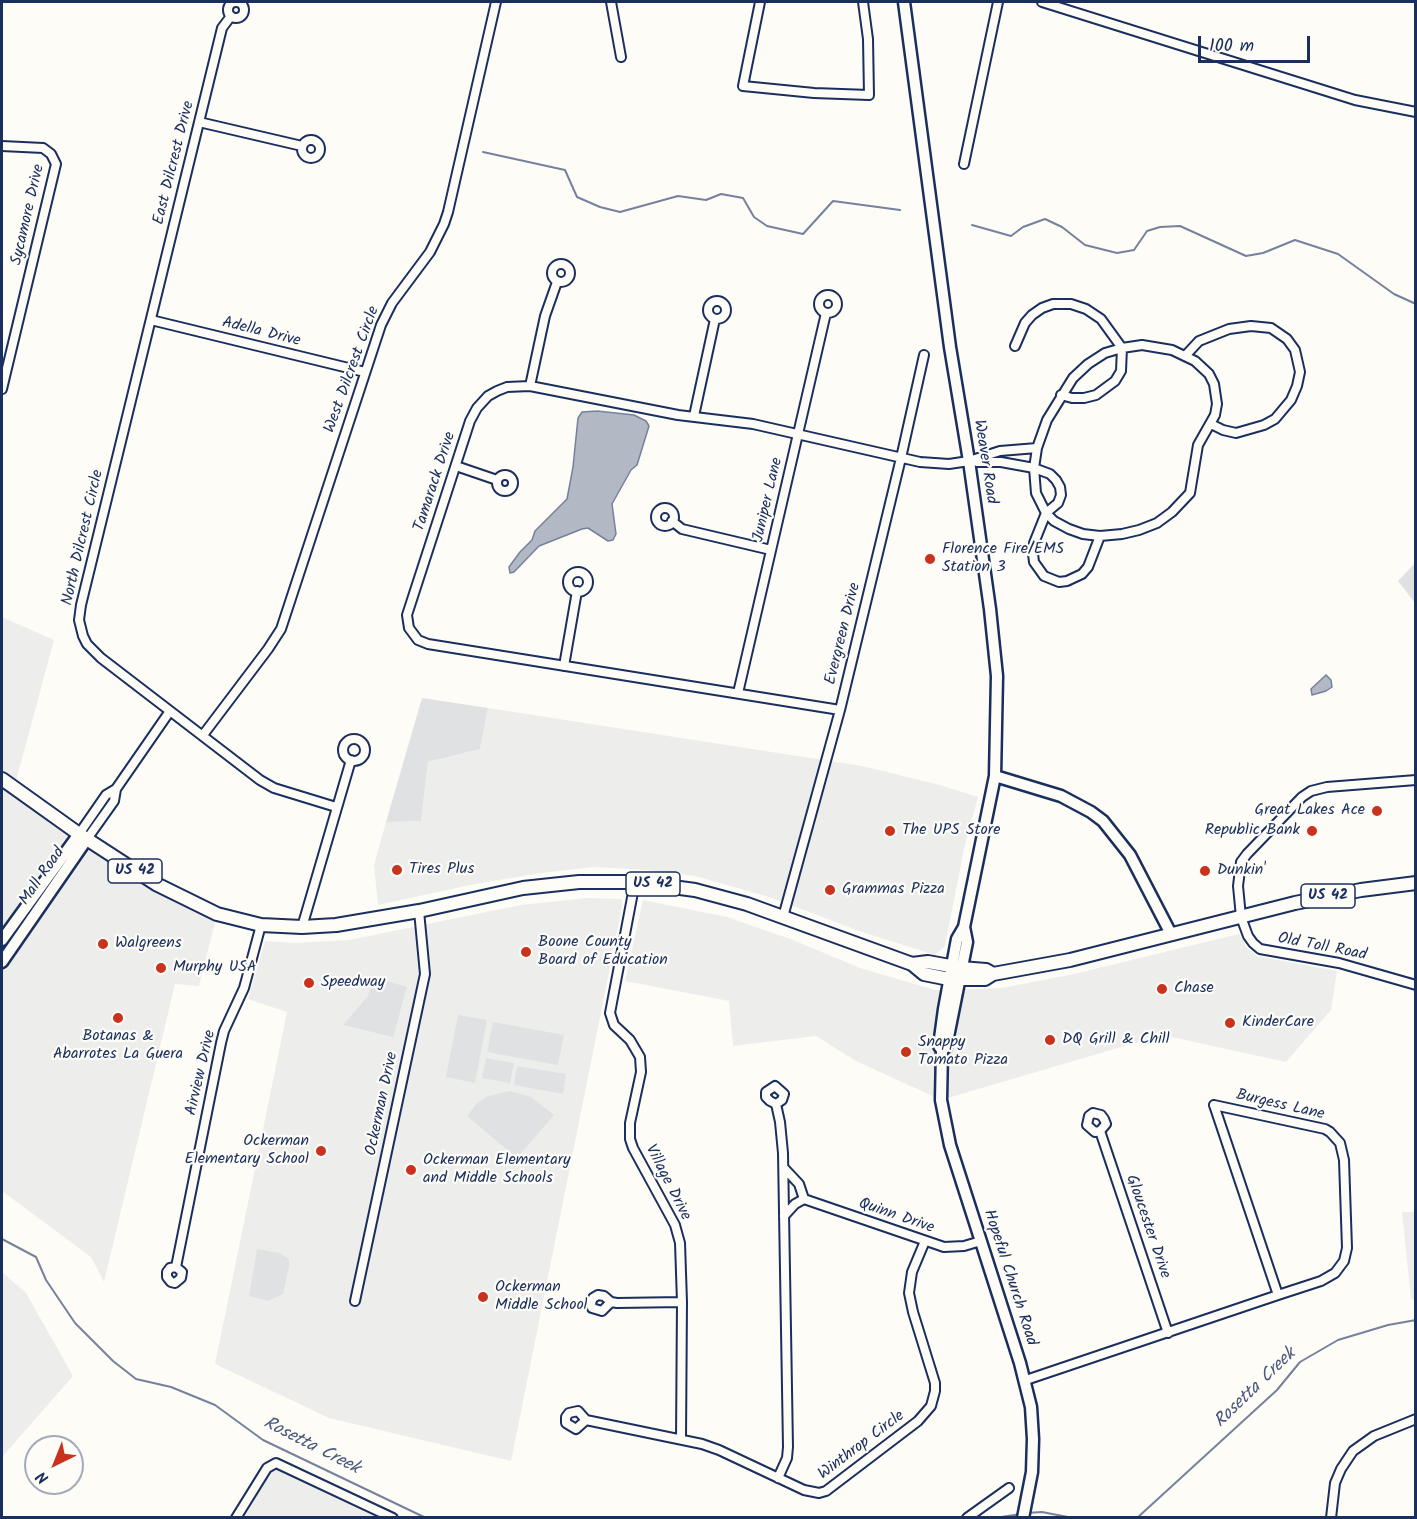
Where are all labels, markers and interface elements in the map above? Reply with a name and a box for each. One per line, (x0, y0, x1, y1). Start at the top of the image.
scale bar (1201, 24, 1314, 62)
text: 100 m (1209, 32, 1254, 61)
street label: East Dilcrest Drive (150, 99, 200, 227)
street label: Sycamore Drive (8, 163, 50, 267)
street label: West Dilcrest Circle (321, 304, 385, 436)
street label: Adella Drive (220, 314, 302, 352)
street label: Weaver Road (968, 419, 1000, 505)
street label: Tamarack Drive (411, 430, 461, 534)
street label: Juniper Lane (750, 456, 788, 544)
street label: North Dilcrest Circle (59, 468, 109, 608)
place label: Florence Fire/EMS Station 3 (942, 540, 1064, 578)
marker: Florence Fire/EMS Station 3 (923, 552, 937, 566)
street label: Evergreen Drive (822, 581, 866, 687)
place label: Great Lakes Ace (1254, 801, 1365, 821)
marker: Great Lakes Ace (1370, 804, 1384, 818)
place label: The UPS Store (902, 821, 1000, 841)
place label: Republic Bank (1205, 821, 1300, 841)
marker: The UPS Store (883, 824, 897, 838)
marker: Republic Bank (1305, 824, 1319, 838)
street label: Mall Road (16, 844, 70, 910)
road number: US 42 (108, 859, 162, 883)
place label: Tires Plus (409, 860, 474, 880)
place label: Dunkin' (1217, 861, 1266, 881)
marker: Tires Plus (390, 863, 404, 877)
marker: Dunkin' (1198, 864, 1212, 878)
road number: US 42 (626, 872, 680, 896)
place label: Grammas Pizza (842, 880, 945, 900)
marker: Grammas Pizza (823, 883, 837, 897)
road number: US 42 (1301, 884, 1355, 908)
street label: Old Toll Road (1276, 930, 1368, 966)
place label: Boone County Board of Education (538, 933, 668, 971)
place label: Walgreens (115, 934, 182, 954)
marker: Walgreens (96, 937, 110, 951)
marker: Boone County Board of Education (519, 945, 533, 959)
place label: Murphy USA (173, 958, 257, 978)
marker: Murphy USA (154, 961, 168, 975)
place label: Speedway (321, 973, 385, 993)
marker: Speedway (302, 976, 316, 990)
place label: Chase (1174, 979, 1214, 999)
marker: Chase (1155, 982, 1169, 996)
marker: Botanas & Abarrotes La Guera (111, 1011, 125, 1025)
place label: KinderCare (1242, 1013, 1314, 1033)
marker: KinderCare (1223, 1016, 1237, 1030)
place label: Botanas & Abarrotes La Guera (53, 1027, 183, 1065)
street label: Airview Drive (183, 1028, 221, 1118)
place label: DQ Grill & Chill (1062, 1030, 1170, 1050)
place label: Snappy Tomato Pizza (918, 1033, 1008, 1071)
marker: DQ Grill & Chill (1043, 1033, 1057, 1047)
marker: Snappy Tomato Pizza (899, 1045, 913, 1059)
street label: Ockerman Drive (363, 1050, 403, 1158)
street label: Burgess Lane (1234, 1087, 1326, 1125)
place label: Ockerman Elementary School (185, 1132, 309, 1170)
street label: Village Drive (640, 1142, 694, 1224)
marker: Ockerman Elementary School (314, 1144, 328, 1158)
place label: Ockerman Elementary and Middle Schools (423, 1151, 571, 1189)
marker: Ockerman Elementary and Middle Schools (404, 1163, 418, 1177)
street label: Gloucester Drive (1120, 1173, 1174, 1281)
street label: Quinn Drive (856, 1195, 936, 1239)
street label: Hopeful Church Road (978, 1207, 1040, 1349)
place label: Ockerman Middle School (495, 1278, 588, 1316)
marker: Ockerman Middle School (476, 1290, 490, 1304)
water label: Rosetta Creek (1211, 1345, 1301, 1433)
street label: Winthrop Circle (815, 1407, 909, 1485)
water label: Rosetta Creek (259, 1413, 363, 1481)
north arrow (24, 1435, 84, 1495)
text: N (31, 1464, 55, 1490)

